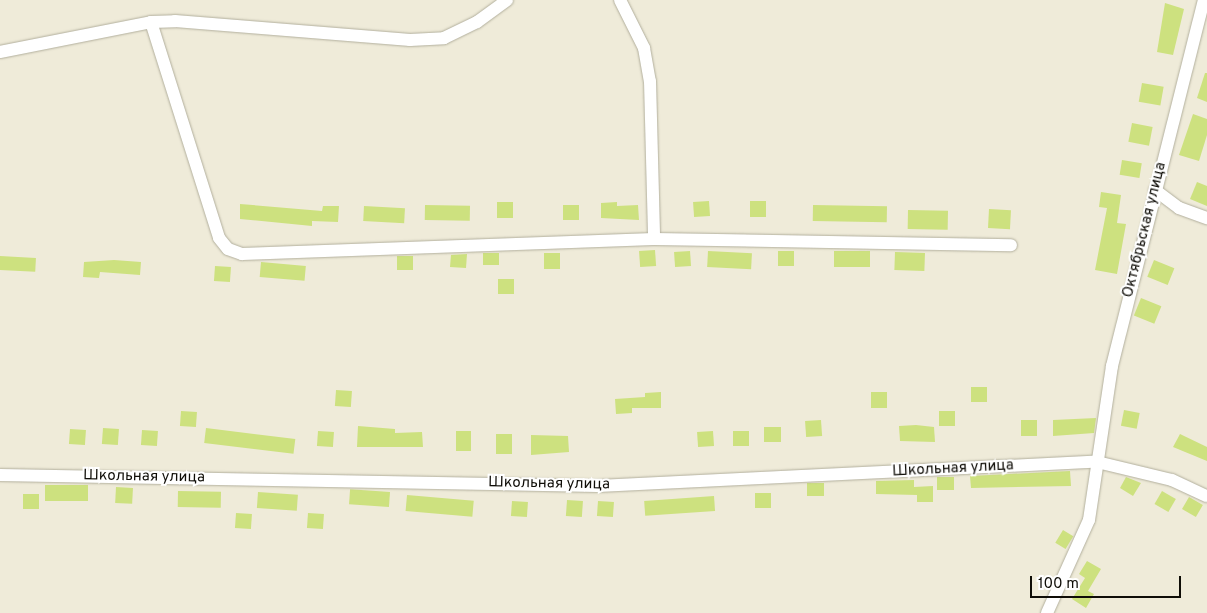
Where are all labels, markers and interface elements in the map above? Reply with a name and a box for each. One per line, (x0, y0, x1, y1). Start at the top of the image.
street label: Октябрьская улица (1119, 160, 1171, 300)
street label: Школьная улица (892, 457, 1014, 481)
street label: Школьная улица (83, 467, 205, 487)
street label: Школьная улица (488, 474, 610, 494)
scale bar (1032, 566, 1183, 598)
text: 100 m (1038, 575, 1079, 594)

